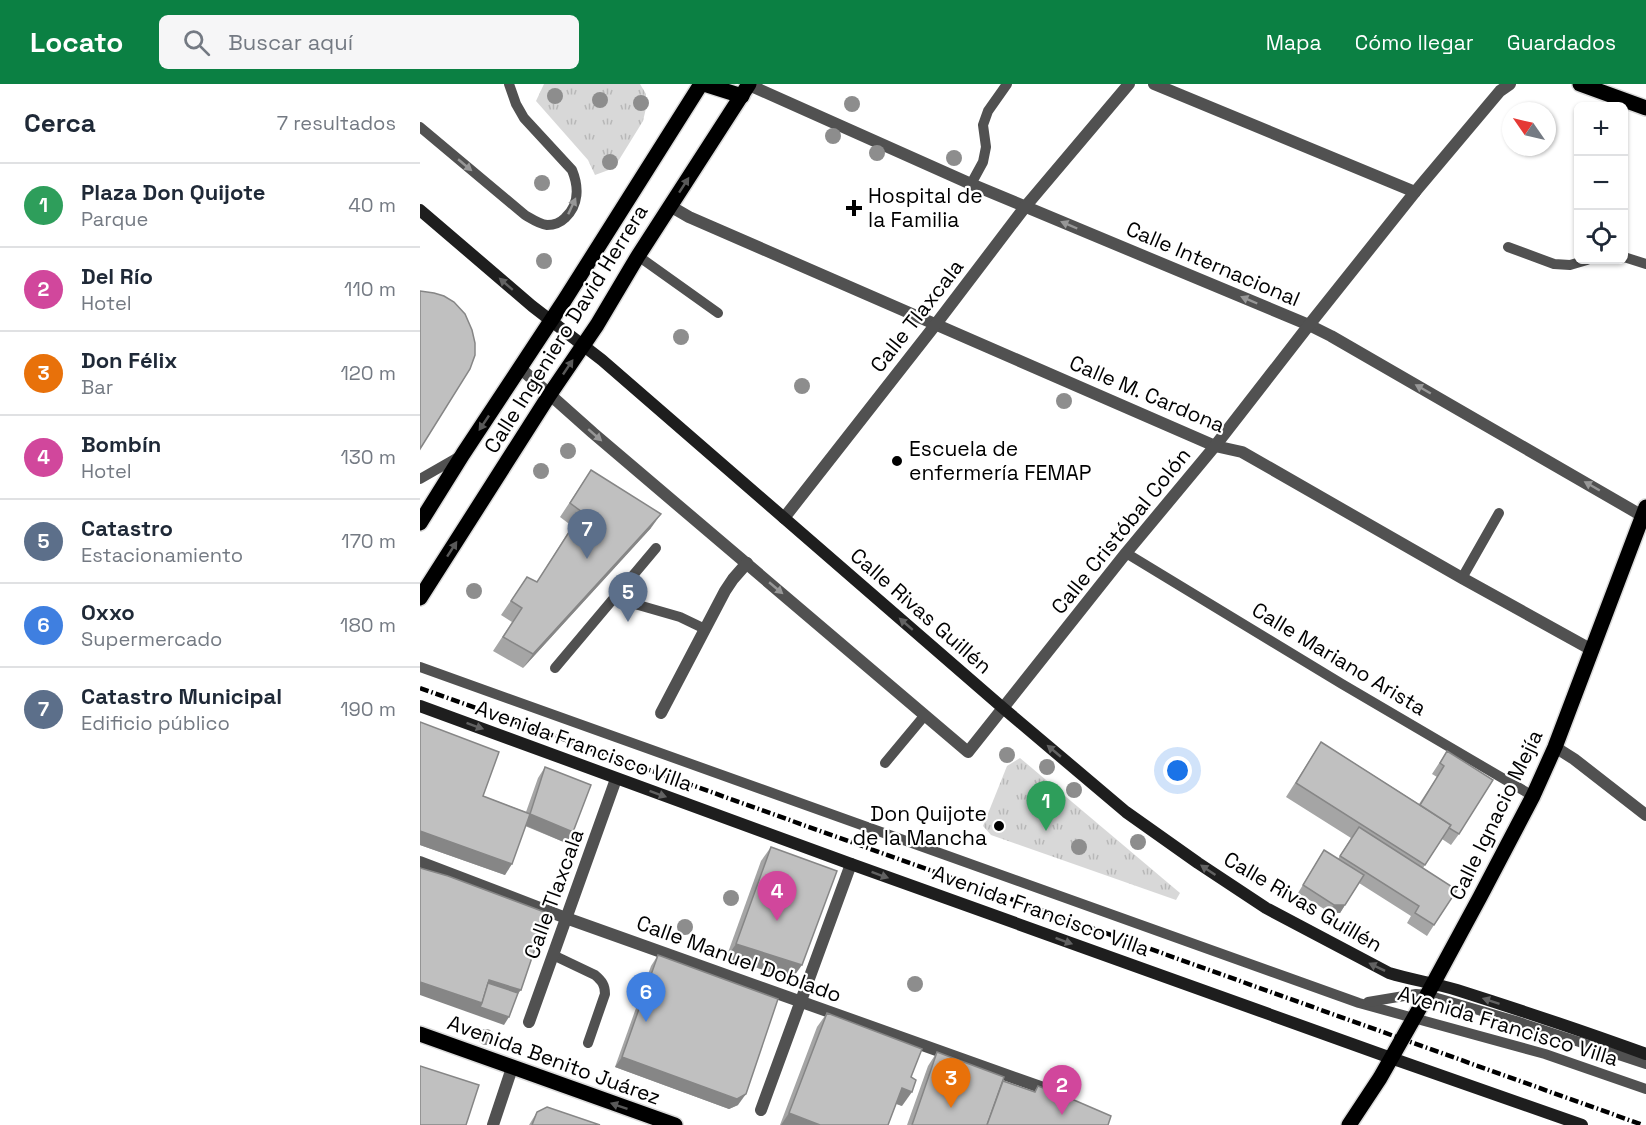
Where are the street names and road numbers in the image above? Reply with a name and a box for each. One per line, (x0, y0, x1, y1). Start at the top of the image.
street label: Calle Ingeniero David Herrera (478, 199, 653, 458)
street label: Calle Internacional (1122, 215, 1304, 312)
street label: Calle Tlaxcala (864, 254, 969, 378)
street label: Calle M. Cardona (1065, 349, 1229, 438)
street label: Calle Cristóbal Colón (1045, 442, 1196, 620)
street label: Calle Rivas Guillén (845, 542, 998, 680)
street label: Calle Mariano Arista (1247, 596, 1431, 721)
street label: Avenida Francisco Villa (472, 694, 696, 797)
street label: Calle Ignacio Mejía (1443, 725, 1548, 904)
street label: Calle Tlaxcala (518, 825, 590, 962)
street label: Calle Rivas Guillén (1219, 845, 1388, 958)
street label: Avenida Francisco Villa (929, 859, 1153, 962)
street label: Calle Manuel Doblado (633, 909, 845, 1008)
street label: Avenida Francisco Villa (1395, 979, 1622, 1072)
street label: Avenida Benito Juárez (444, 1008, 664, 1111)

